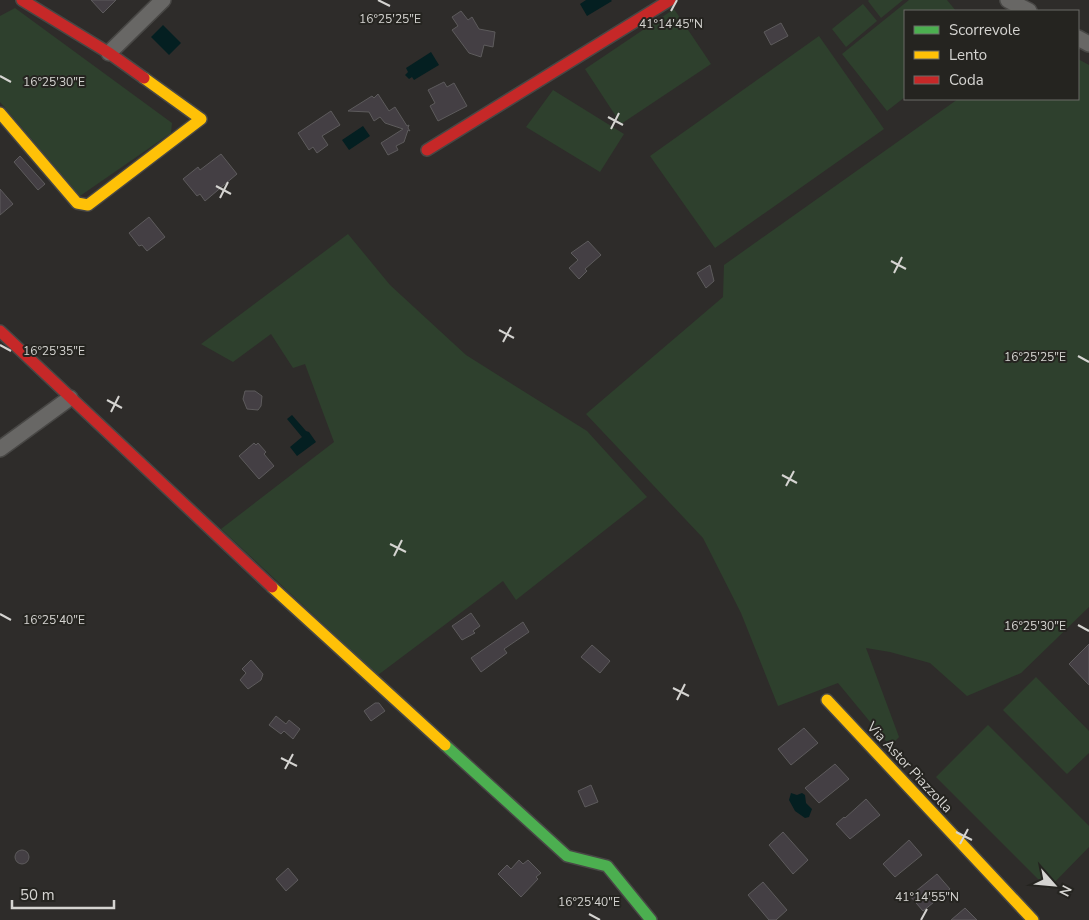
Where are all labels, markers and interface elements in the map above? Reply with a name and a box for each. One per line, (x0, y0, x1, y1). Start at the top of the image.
legend (904, 10, 1079, 100)
text: 16°25'25"E (359, 11, 421, 27)
text: 41°14'45"N (639, 16, 703, 32)
text: Scorrevole (949, 20, 1020, 40)
text: Lento (949, 45, 987, 65)
text: Coda (949, 70, 984, 90)
text: 16°25'30"E (23, 74, 85, 90)
text: 16°25'35"E (23, 343, 85, 359)
text: 16°25'25"E (1004, 349, 1066, 365)
text: 16°25'40"E (23, 612, 85, 628)
text: 16°25'30"E (1004, 618, 1066, 634)
street label: Via Astor Piazzolla (862, 717, 957, 817)
north arrow (1029, 860, 1079, 910)
scale bar (12, 878, 115, 910)
text: N (1054, 882, 1076, 900)
text: 50 m (20, 885, 55, 905)
text: 41°14'55"N (895, 889, 959, 905)
text: 16°25'40"E (558, 894, 620, 910)

